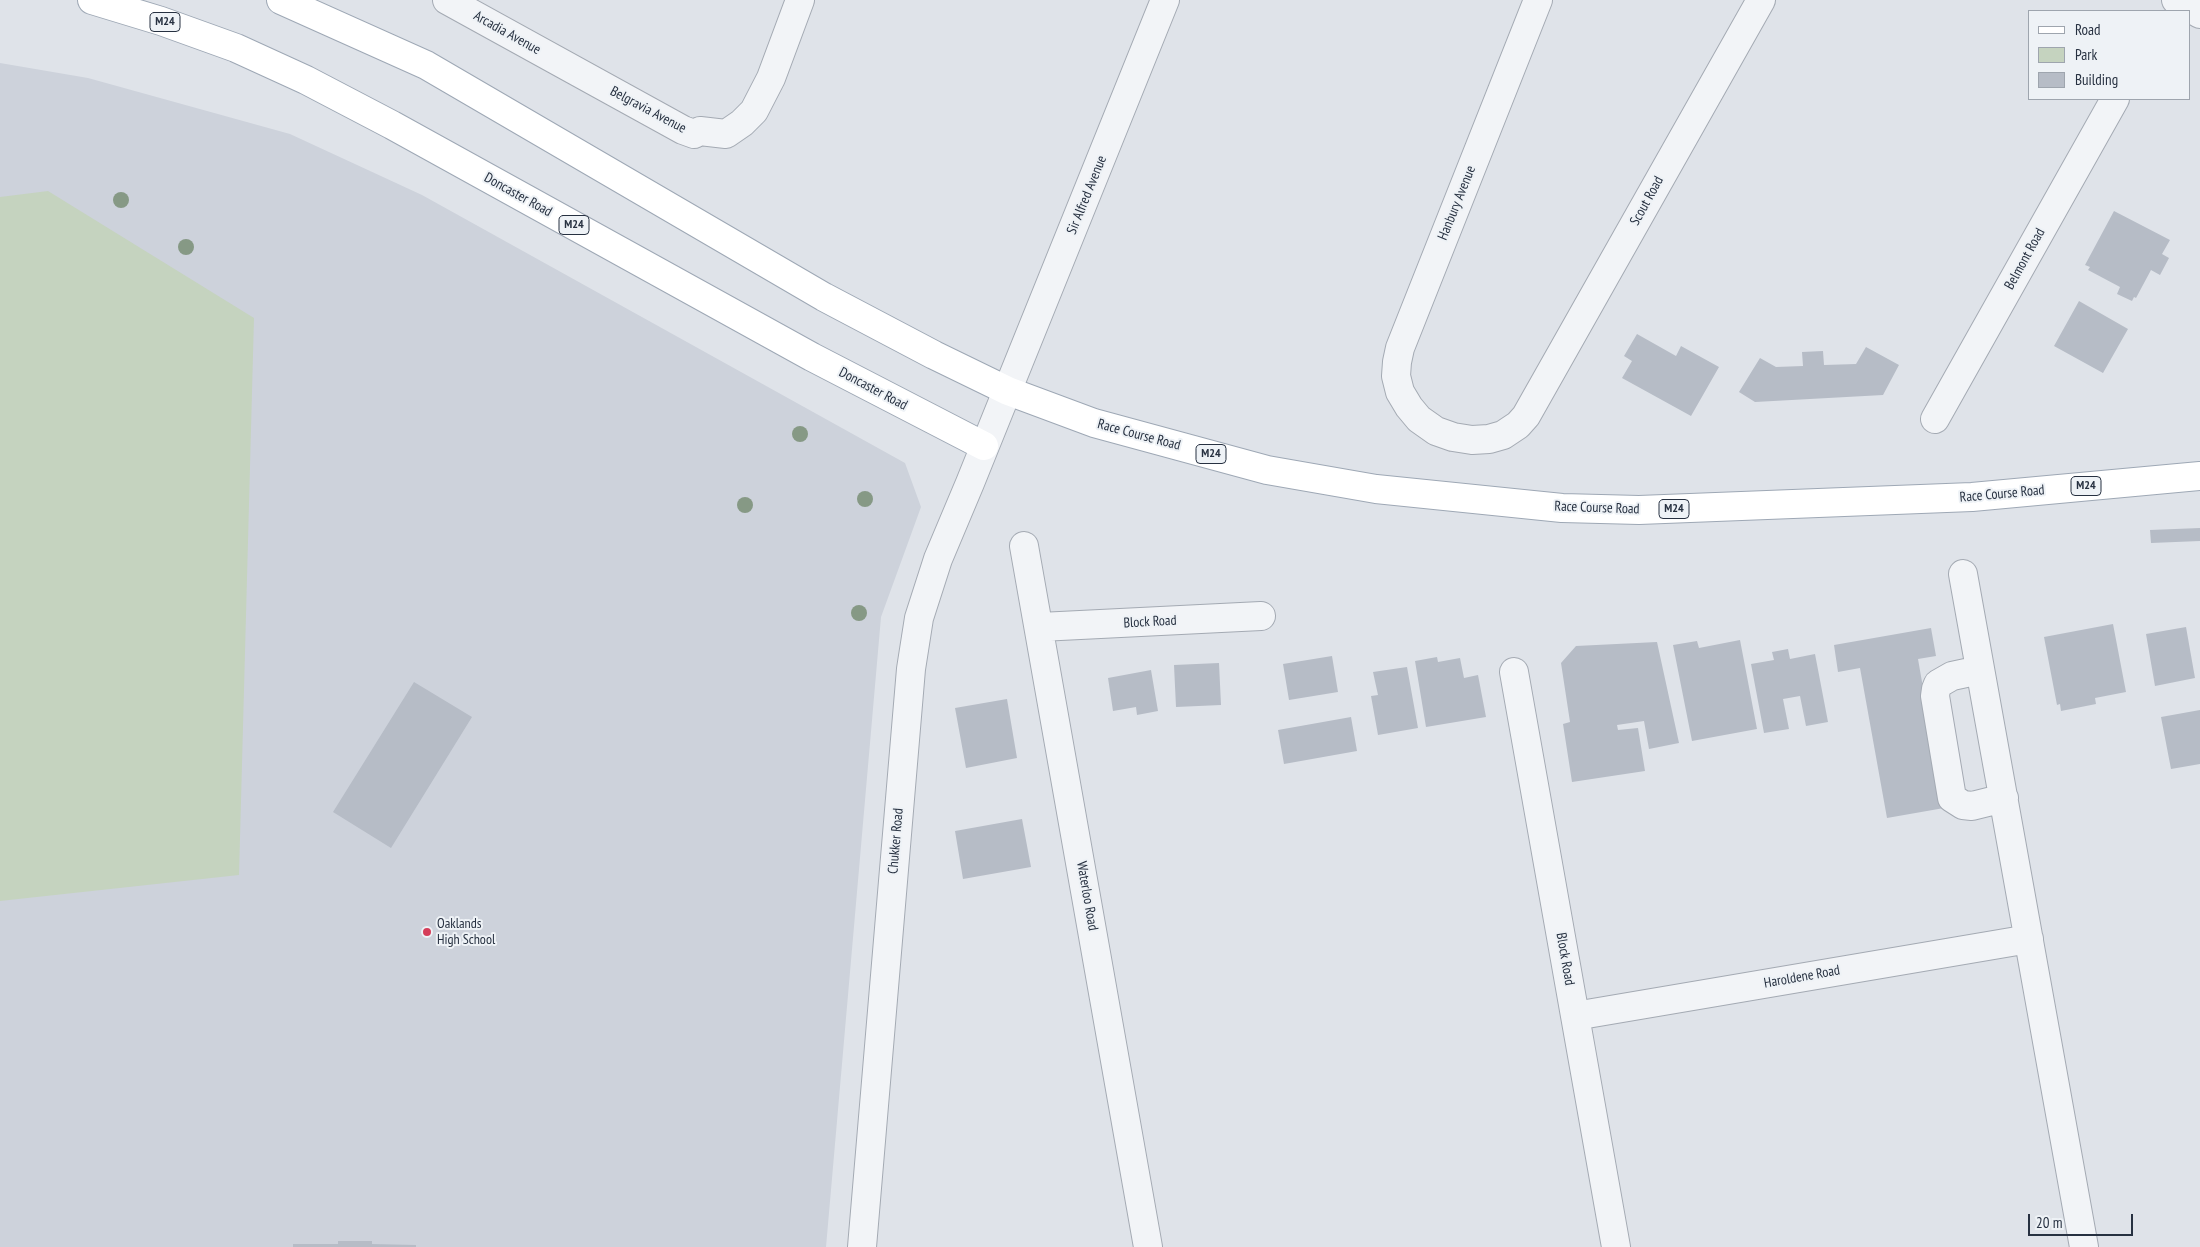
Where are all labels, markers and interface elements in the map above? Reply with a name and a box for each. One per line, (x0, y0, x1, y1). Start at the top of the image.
street label: Arcadia Avenue (471, 8, 543, 58)
legend (2028, 10, 2190, 100)
road number: M24 (150, 13, 180, 32)
text: Road (2075, 20, 2101, 39)
text: Park (2075, 45, 2097, 64)
text: Building (2075, 70, 2118, 89)
street label: Belgravia Avenue (607, 83, 689, 137)
street label: Sir Alfred Avenue (1064, 153, 1110, 237)
street label: Hanbury Avenue (1434, 163, 1480, 243)
street label: Doncaster Road (481, 169, 555, 221)
street label: Scout Road (1627, 174, 1667, 228)
road number: M24 (559, 216, 589, 234)
street label: Belmont Road (2001, 225, 2049, 293)
street label: Doncaster Road (836, 364, 910, 414)
street label: Race Course Road (1096, 416, 1182, 454)
road number: M24 (1196, 444, 1226, 464)
road number: M24 (2071, 476, 2101, 496)
street label: Race Course Road (1959, 482, 2045, 506)
street label: Race Course Road (1554, 498, 1640, 518)
road number: M24 (1659, 499, 1689, 518)
street label: Block Road (1123, 612, 1177, 632)
street label: Chukker Road (885, 807, 907, 875)
street label: Waterloo Road (1073, 860, 1101, 932)
place label: Oaklands High School (437, 916, 495, 949)
marker: Oaklands High School (421, 926, 433, 938)
street label: Block Road (1552, 931, 1578, 987)
street label: Haroldene Road (1763, 962, 1841, 992)
scale bar (2030, 1204, 2135, 1236)
text: 20 m (2036, 1213, 2062, 1232)

